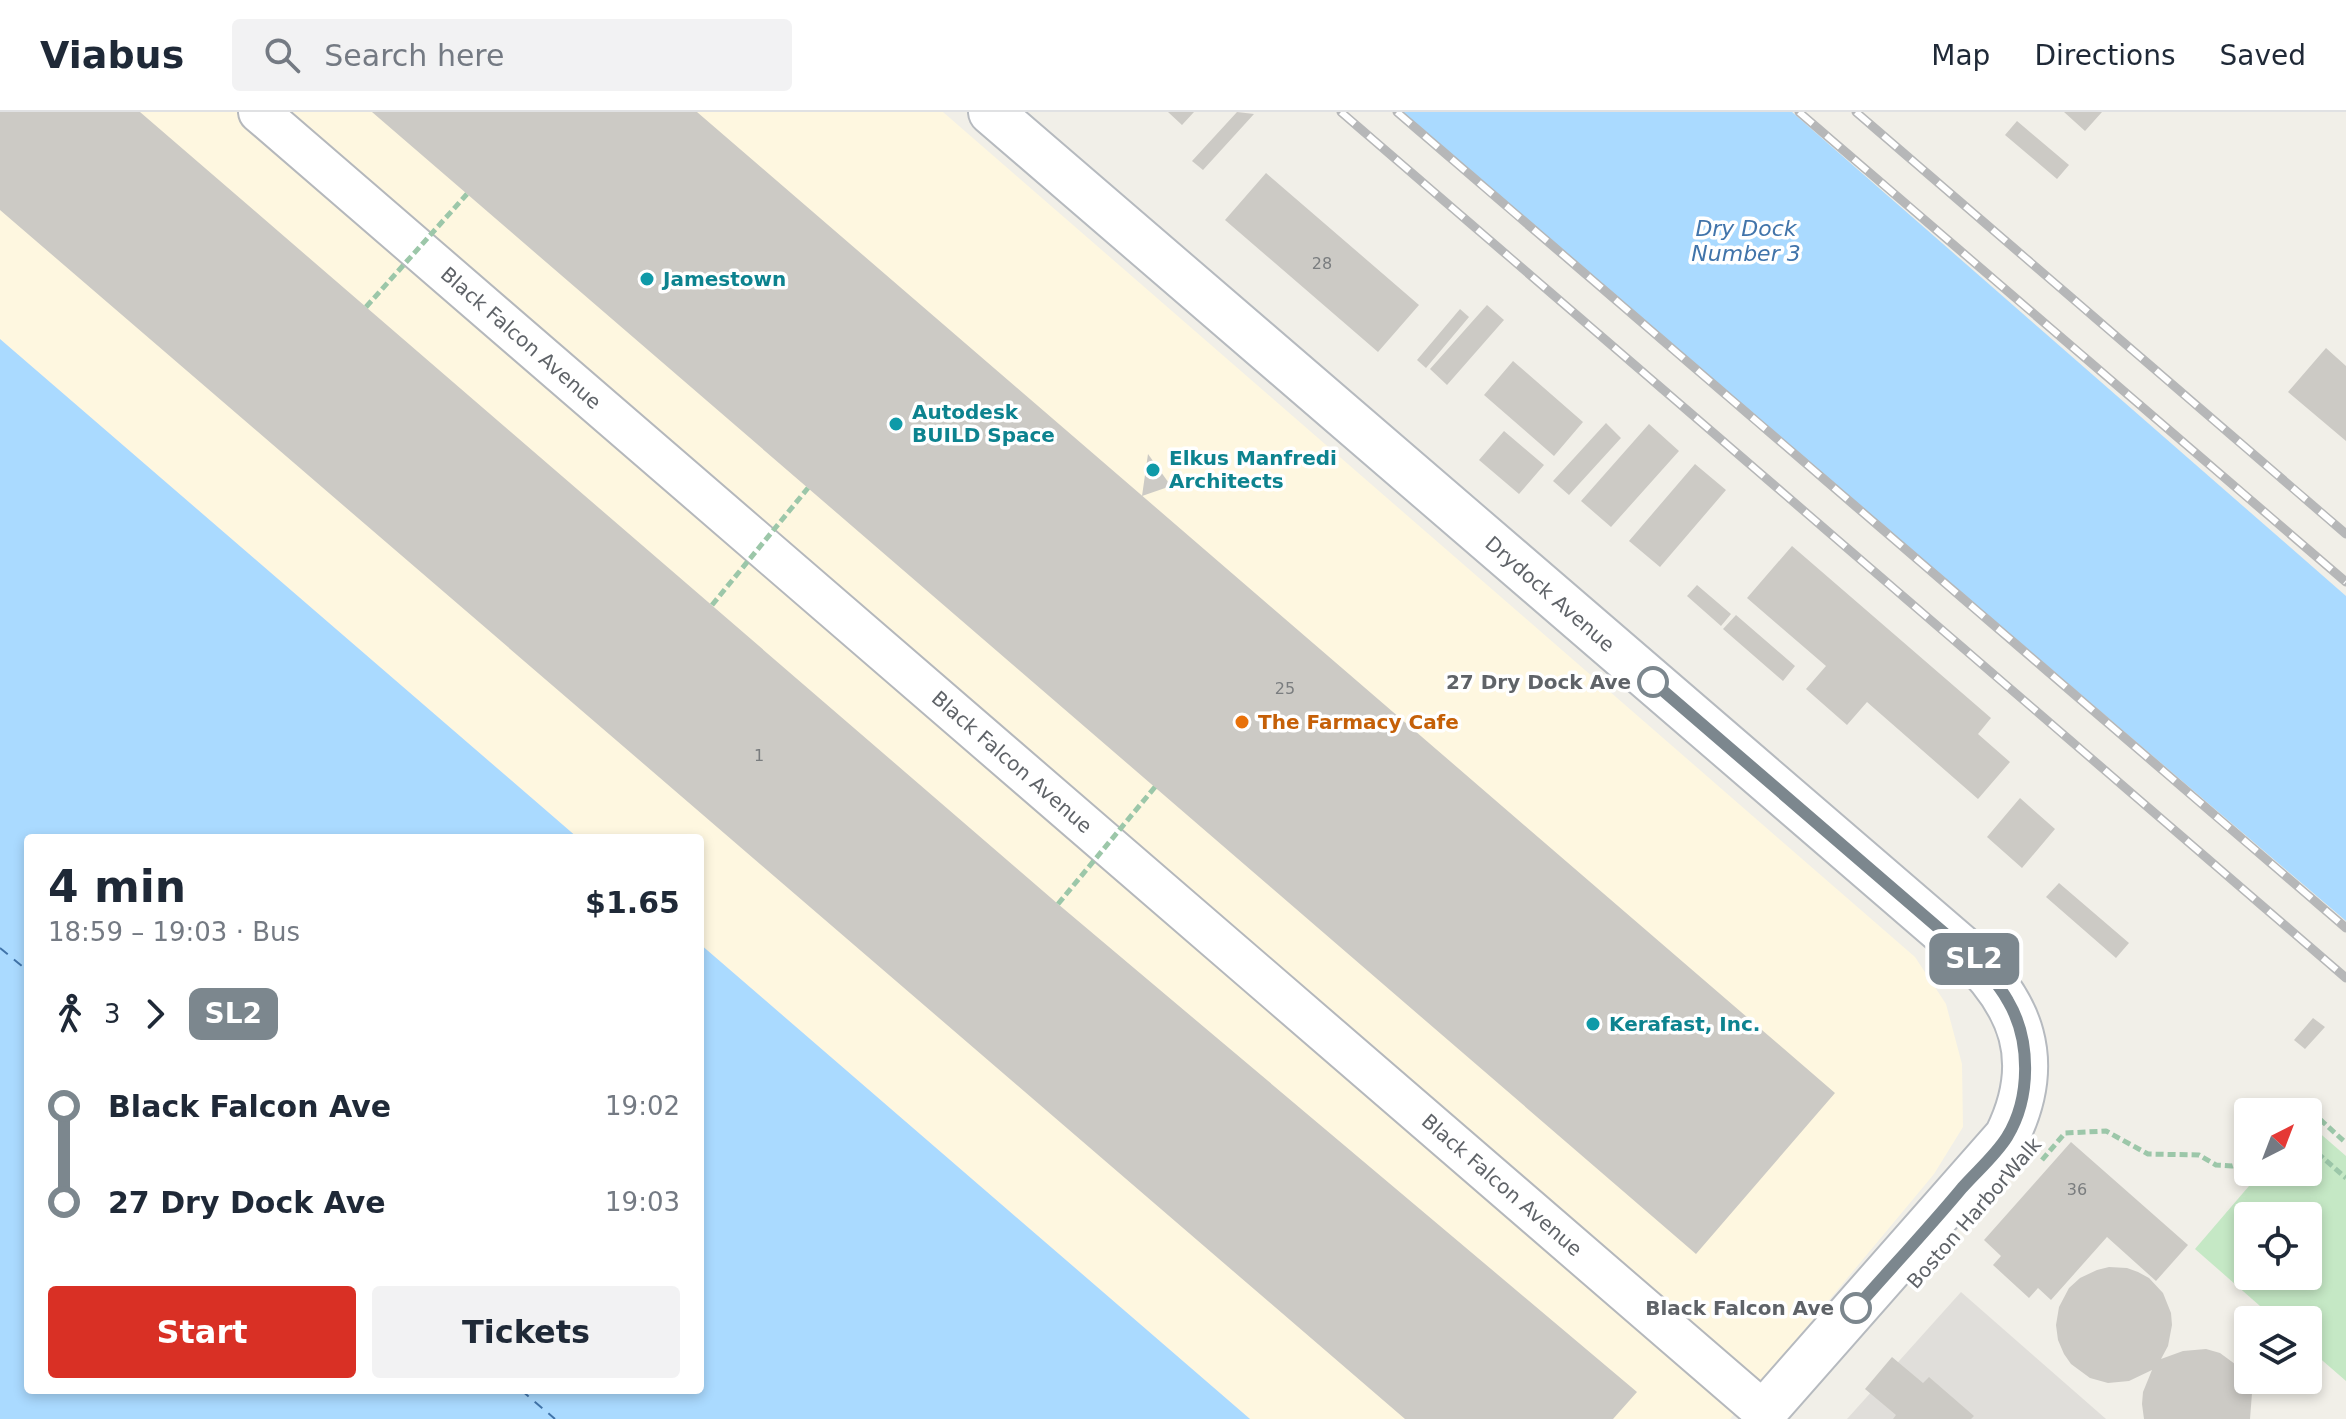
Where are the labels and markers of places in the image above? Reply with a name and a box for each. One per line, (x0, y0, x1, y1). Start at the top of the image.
place label: Jamestown (661, 267, 786, 291)
marker: Jamestown (638, 270, 656, 288)
place label: Autodesk BUILD Space (912, 400, 1055, 447)
marker: Autodesk BUILD Space (887, 415, 905, 433)
place label: Elkus Manfredi Architects (1169, 446, 1337, 493)
marker: Elkus Manfredi Architects (1144, 461, 1162, 479)
marker: 27 Dry Dock Ave (1638, 667, 1668, 697)
place label: 27 Dry Dock Ave (1446, 670, 1631, 694)
place label: The Farmacy Cafe (1258, 710, 1459, 734)
marker: The Farmacy Cafe (1233, 713, 1251, 731)
place label: Kerafast, Inc. (1609, 1012, 1760, 1036)
marker: Kerafast, Inc. (1584, 1015, 1602, 1033)
marker: Black Falcon Ave (1841, 1293, 1871, 1323)
place label: Black Falcon Ave (1645, 1296, 1834, 1320)

